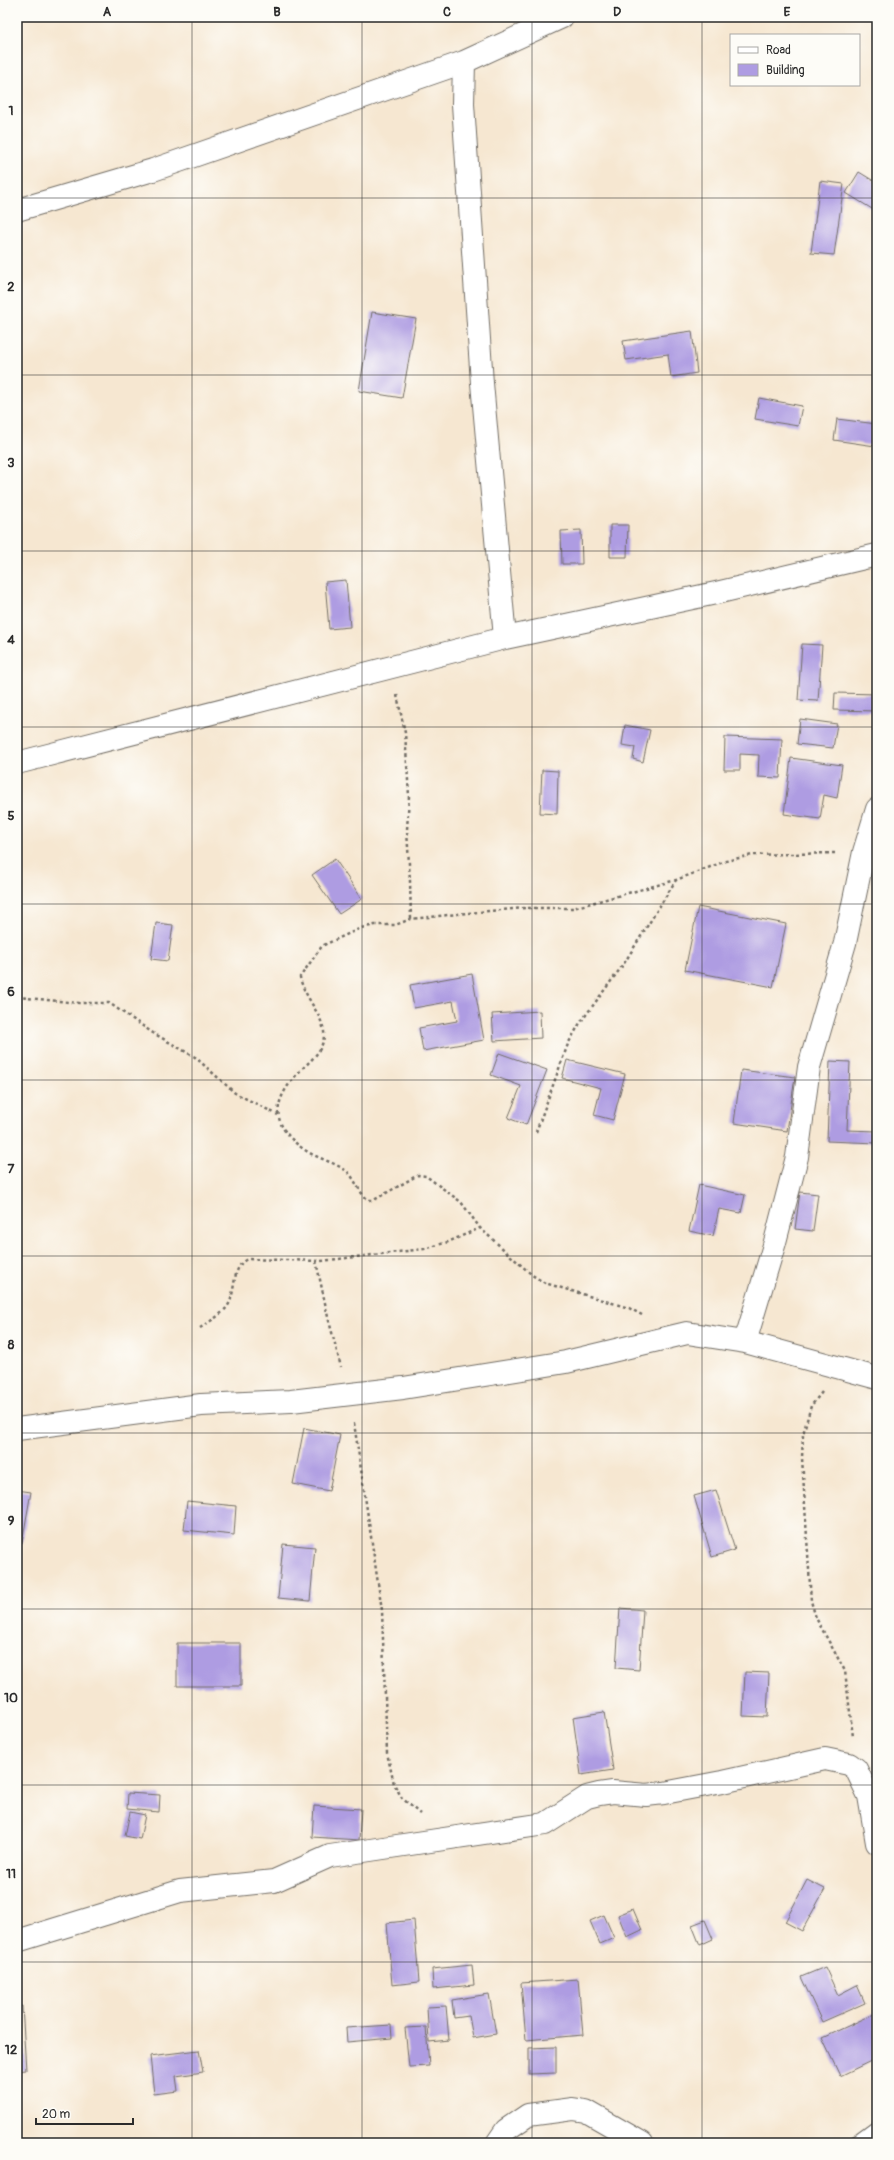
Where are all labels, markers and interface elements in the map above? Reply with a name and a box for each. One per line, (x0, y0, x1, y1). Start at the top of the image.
text: A (103, 4, 112, 20)
text: B (273, 4, 281, 20)
text: C (443, 4, 451, 20)
text: D (613, 4, 621, 20)
text: E (784, 4, 791, 20)
legend (730, 34, 860, 86)
text: Road (766, 43, 791, 58)
text: Building (766, 63, 805, 78)
text: 1 (8, 103, 14, 119)
text: 2 (7, 279, 15, 295)
text: 3 (7, 455, 15, 471)
text: 4 (7, 632, 15, 648)
text: 5 (7, 808, 15, 824)
text: 6 (7, 984, 15, 1000)
text: 7 (8, 1161, 15, 1177)
text: 8 (8, 1337, 15, 1353)
text: 9 (8, 1513, 15, 1529)
text: 10 (4, 1690, 18, 1706)
text: 11 (6, 1866, 16, 1882)
text: 12 (5, 2042, 17, 2058)
scale bar (36, 2100, 133, 2126)
text: 20 m (42, 2107, 71, 2122)

